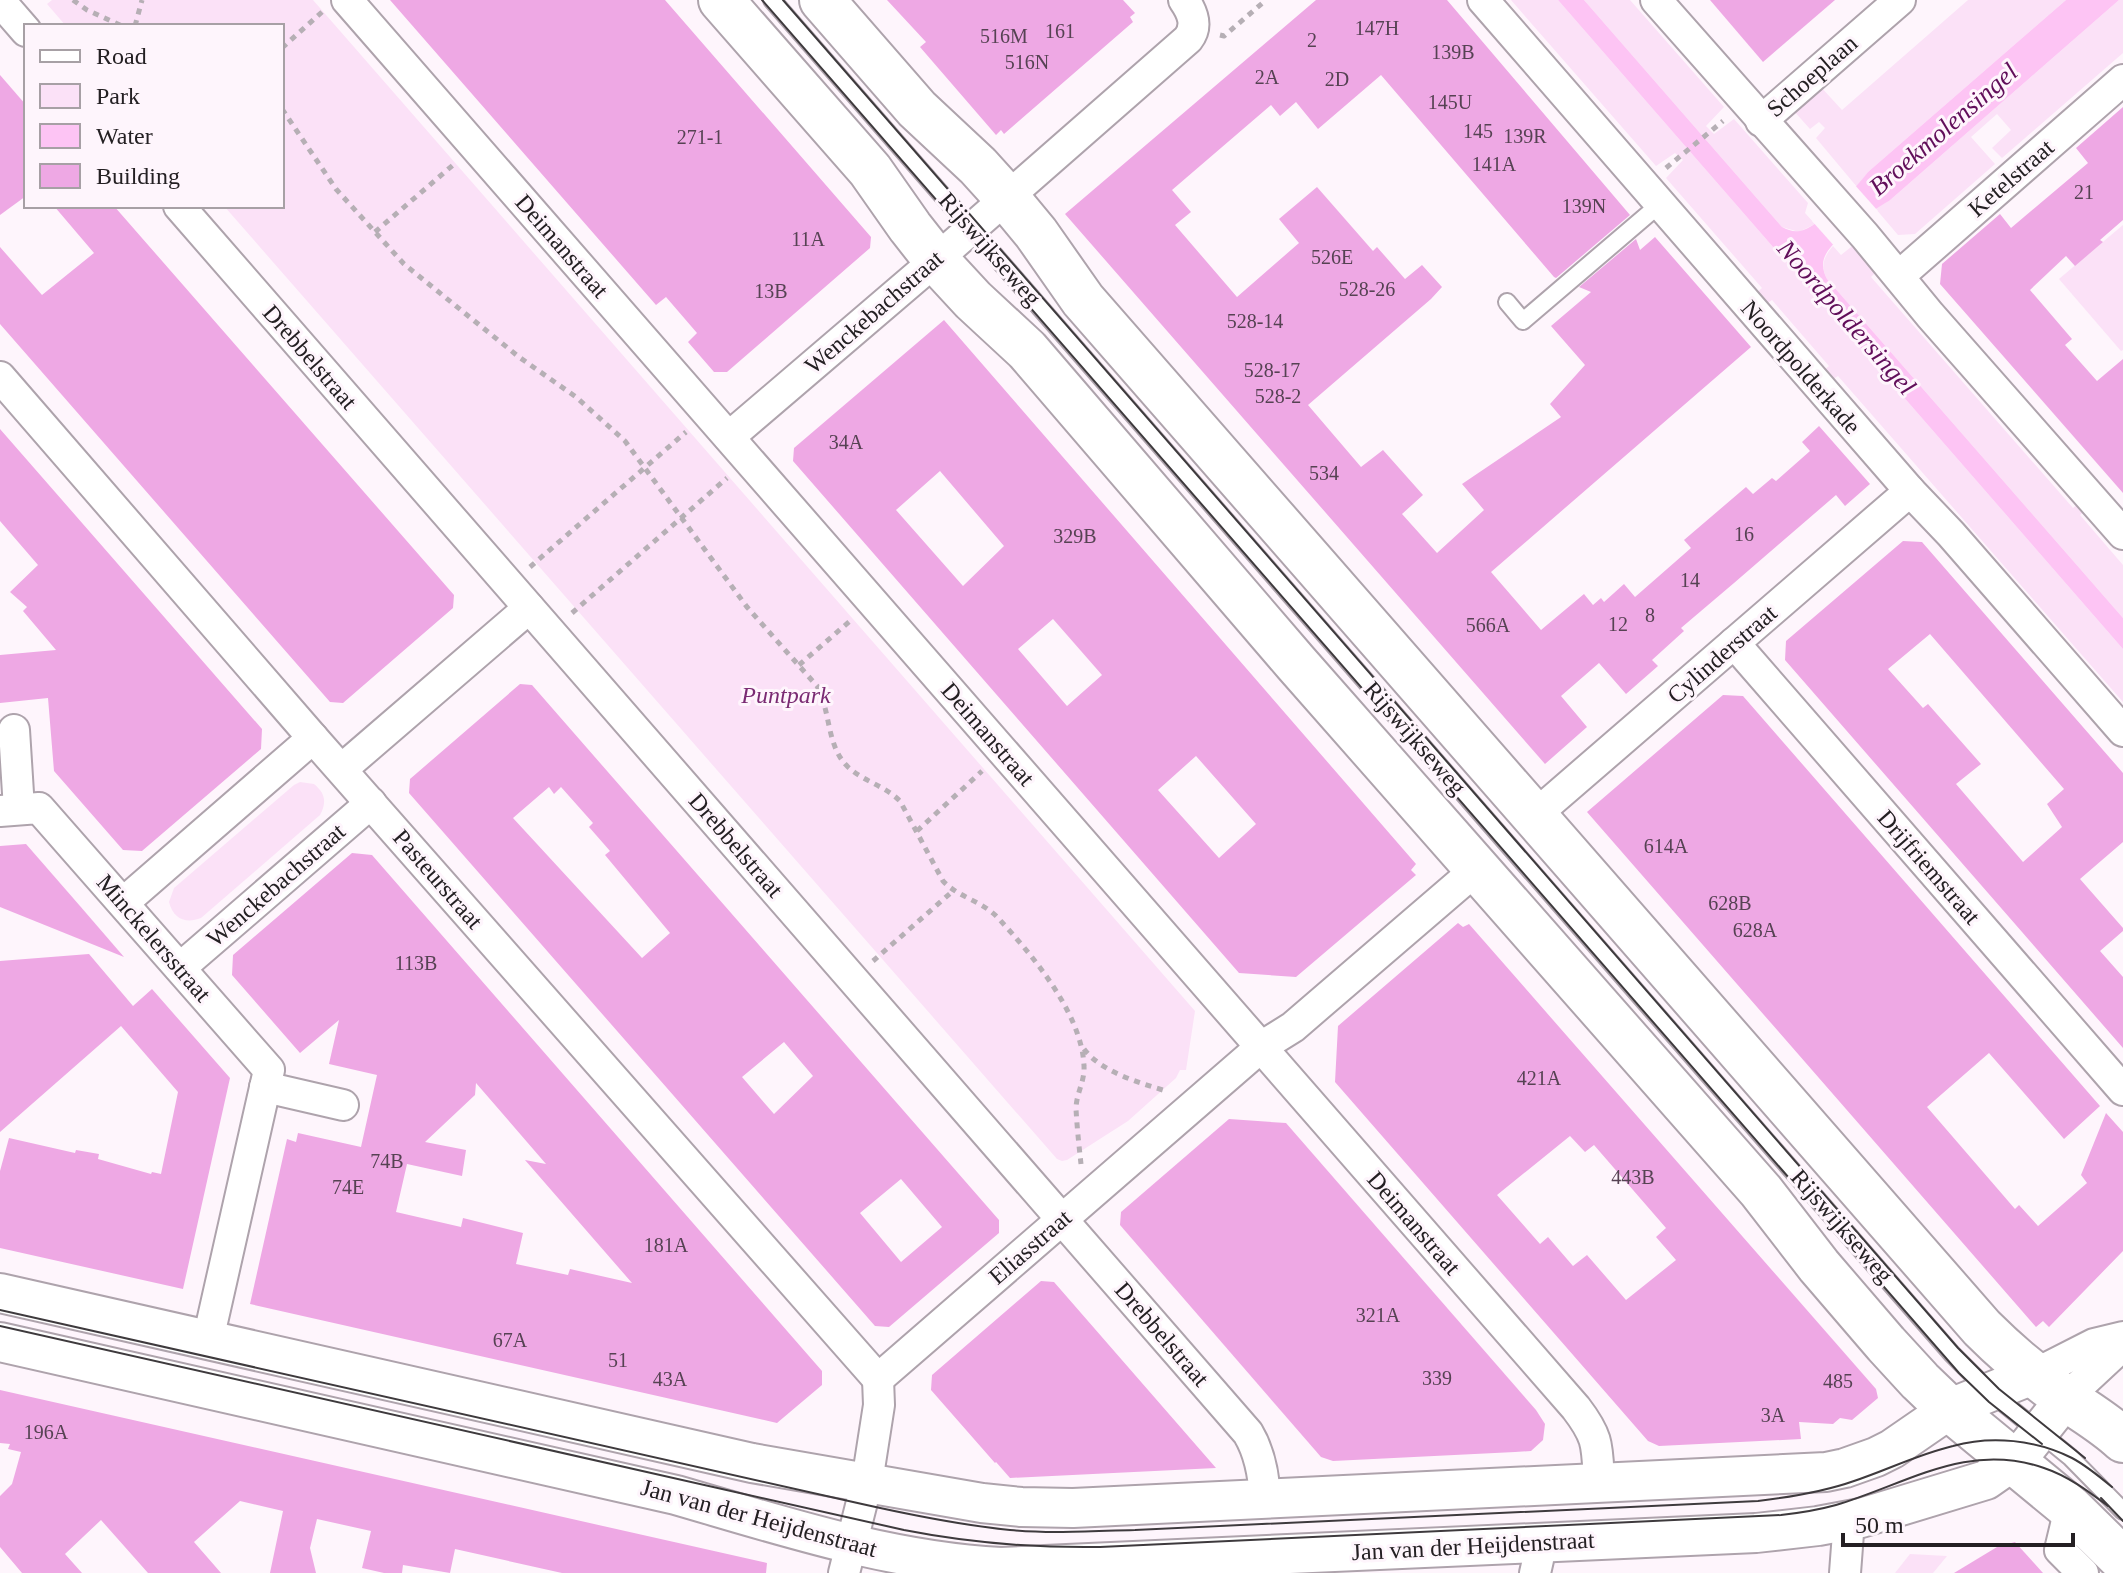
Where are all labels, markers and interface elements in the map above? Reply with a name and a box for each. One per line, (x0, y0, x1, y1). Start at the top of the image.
house number: 147H (1355, 17, 1399, 39)
house number: 161 (1045, 20, 1075, 42)
legend (24, 24, 284, 208)
house number: 516M (980, 25, 1028, 47)
house number: 2 (1307, 29, 1317, 51)
street label: Schoeplaan (1762, 30, 1862, 122)
house number: 139B (1431, 41, 1475, 63)
text: Road (96, 43, 147, 69)
house number: 516N (1005, 51, 1049, 73)
water label: Broekmolensingel (1863, 57, 2023, 202)
house number: 2A (1255, 66, 1280, 88)
house number: 2D (1325, 68, 1349, 90)
text: Park (96, 83, 140, 109)
house number: 145U (1428, 91, 1473, 113)
house number: 145 (1463, 120, 1493, 142)
text: Water (96, 123, 153, 149)
house number: 139R (1503, 125, 1547, 147)
house number: 271-1 (677, 126, 723, 148)
street label: Ketelstraat (1963, 134, 2059, 222)
house number: 141A (1472, 153, 1517, 175)
text: Building (96, 163, 180, 189)
house number: 21 (2074, 181, 2094, 203)
street label: Rijswijkseweg (934, 187, 1046, 311)
street label: Deimanstraat (510, 189, 614, 303)
house number: 139N (1562, 195, 1606, 217)
house number: 11A (791, 228, 825, 250)
water label: Noordpoldersingel (1771, 233, 1922, 401)
street label: Wenckebachstraat (800, 245, 948, 379)
house number: 526E (1311, 246, 1353, 268)
house number: 528-26 (1339, 278, 1395, 300)
house number: 13B (754, 280, 788, 302)
street label: Noordpolderkade (1736, 295, 1866, 439)
street label: Drebbelstraat (258, 300, 362, 415)
house number: 528-14 (1227, 310, 1283, 332)
house number: 528-17 (1244, 359, 1300, 381)
house number: 528-2 (1255, 385, 1301, 407)
house number: 34A (829, 431, 864, 453)
house number: 534 (1309, 462, 1339, 484)
house number: 16 (1734, 523, 1754, 545)
house number: 329B (1053, 525, 1097, 547)
house number: 14 (1680, 569, 1700, 591)
street label: Cylinderstraat (1662, 599, 1782, 708)
house number: 8 (1645, 604, 1655, 626)
house number: 12 (1608, 613, 1628, 635)
house number: 566A (1466, 614, 1511, 636)
street label: Rijswijkseweg (1359, 676, 1471, 800)
street label: Deimanstraat (936, 677, 1040, 791)
park label: Puntpark (740, 682, 831, 708)
street label: Drebbelstraat (684, 788, 788, 903)
street label: Drijfriemstraat (1872, 805, 1986, 930)
street label: Wenckebachstraat (202, 818, 350, 952)
street label: Pasteurstraat (388, 824, 488, 934)
house number: 614A (1644, 835, 1689, 857)
street label: Minckelersstraat (92, 869, 216, 1007)
house number: 628B (1708, 892, 1752, 914)
house number: 628A (1733, 919, 1778, 941)
house number: 113B (395, 952, 437, 974)
house number: 421A (1517, 1067, 1562, 1089)
house number: 74B (370, 1150, 404, 1172)
street label: Rijswijkseweg (1786, 1164, 1898, 1288)
street label: Deimanstraat (1362, 1166, 1466, 1280)
house number: 443B (1611, 1166, 1655, 1188)
house number: 74E (332, 1176, 364, 1198)
street label: Eliasstraat (984, 1204, 1076, 1290)
house number: 181A (644, 1234, 689, 1256)
street label: Drebbelstraat (1110, 1277, 1214, 1392)
house number: 321A (1356, 1304, 1401, 1326)
house number: 67A (493, 1329, 528, 1351)
house number: 51 (608, 1349, 628, 1371)
house number: 339 (1422, 1367, 1452, 1389)
house number: 43A (653, 1368, 688, 1390)
house number: 485 (1823, 1370, 1853, 1392)
house number: 3A (1761, 1404, 1786, 1426)
house number: 196A (24, 1421, 69, 1443)
street label: Jan van der Heijdenstraat (638, 1474, 880, 1562)
scale bar (1843, 1497, 2073, 1547)
text: 50 m (1855, 1512, 1904, 1538)
street label: Jan van der Heijdenstraat (1351, 1527, 1595, 1565)

